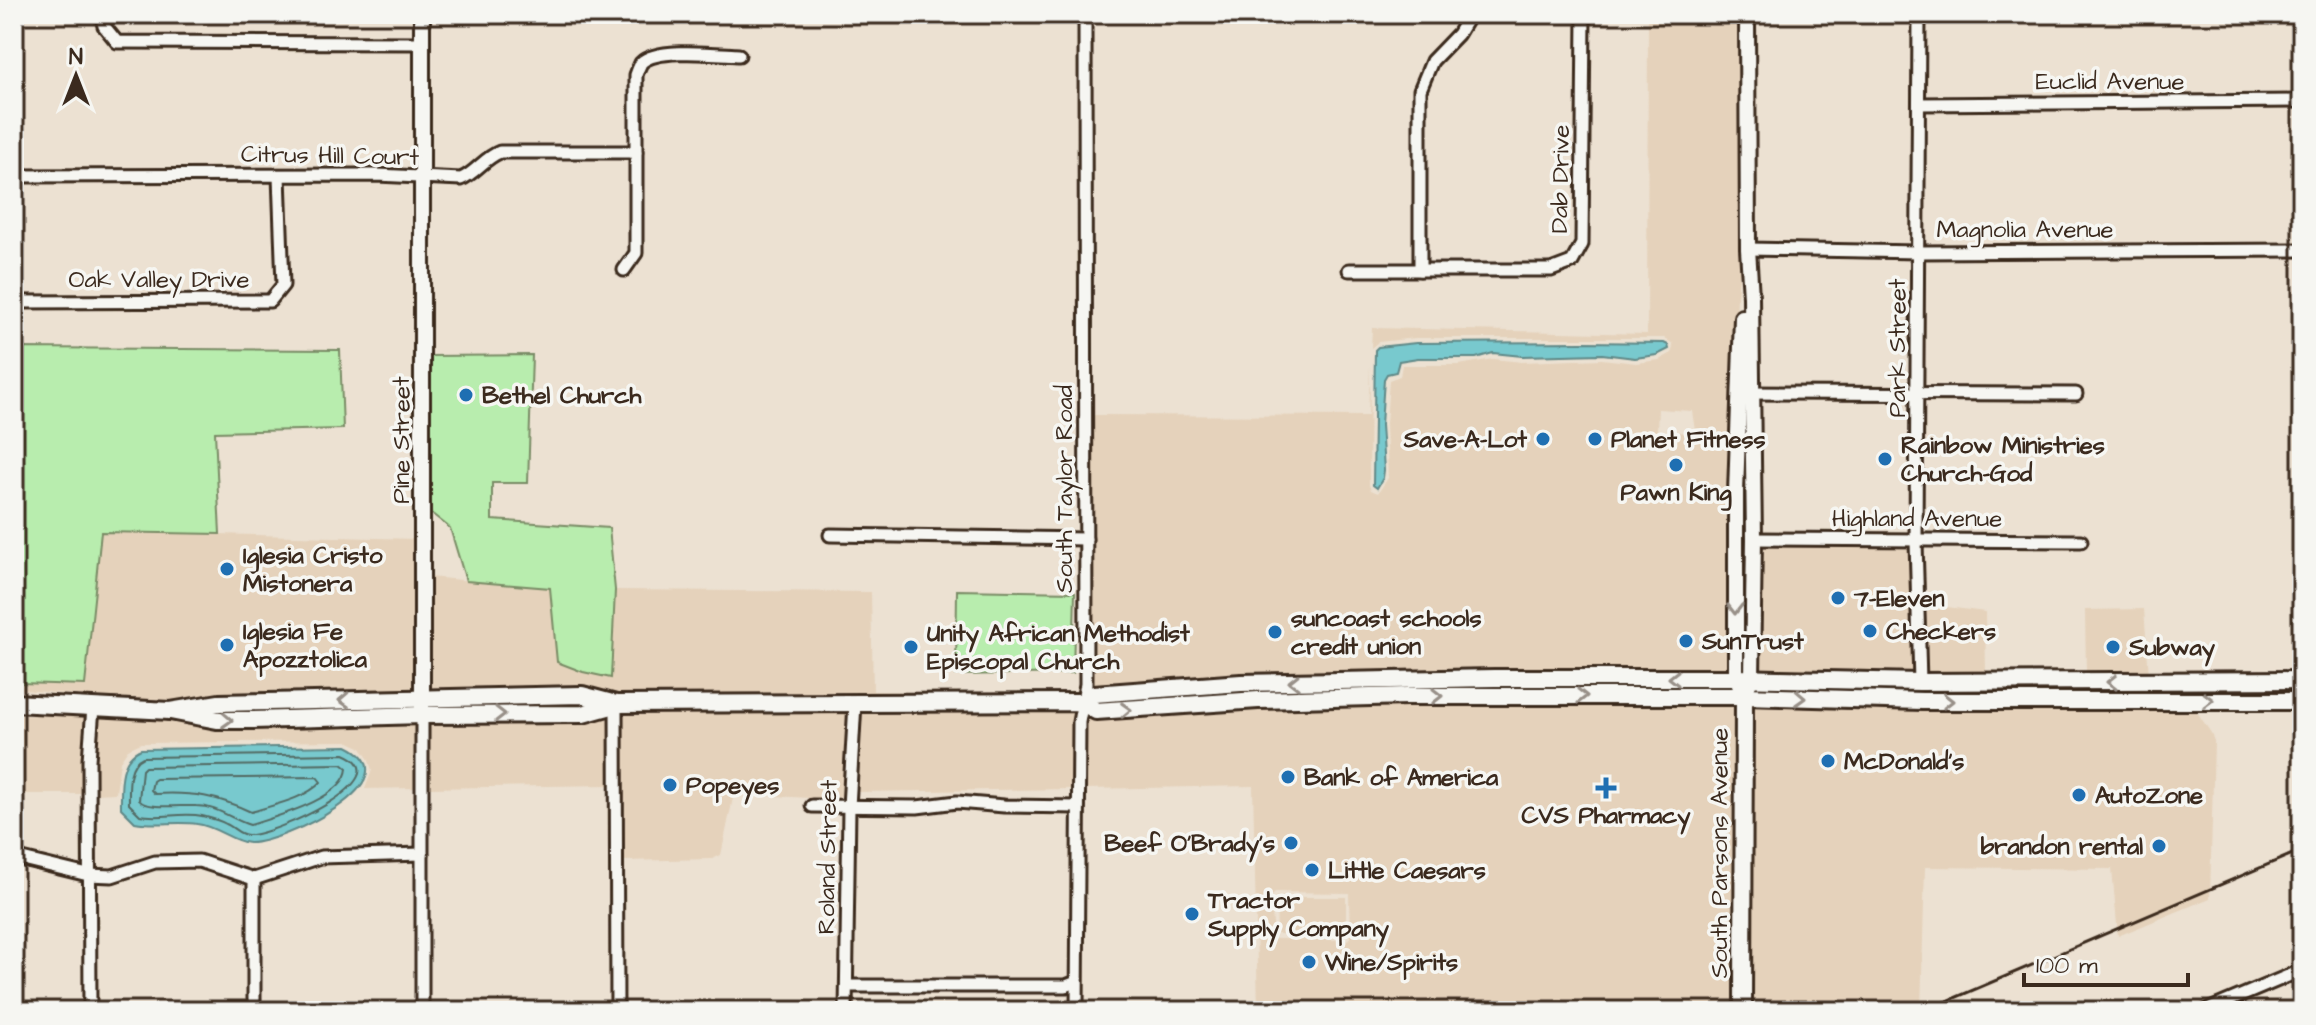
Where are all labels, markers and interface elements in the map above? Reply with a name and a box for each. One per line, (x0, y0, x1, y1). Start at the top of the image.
north arrow (36, 36, 116, 116)
text: N (69, 42, 83, 73)
street label: Euclid Avenue (2036, 65, 2184, 99)
street label: Dab Drive (1543, 124, 1579, 234)
street label: Citrus Hill Court (241, 137, 420, 175)
street label: Magnolia Avenue (1936, 213, 2114, 248)
street label: Oak Valley Drive (68, 263, 250, 298)
street label: Park Street (1881, 278, 1915, 418)
street label: Pine Street (385, 376, 419, 504)
place label: Bethel Church (482, 379, 642, 413)
street label: South Taylor Road (1048, 385, 1083, 593)
marker: Bethel Church (457, 386, 475, 404)
place label: Save-A-Lot (1403, 423, 1527, 457)
place label: Planet Fitness (1611, 423, 1766, 457)
place label: Rainbow Ministries Church-God (1901, 429, 2105, 491)
marker: Save-A-Lot (1534, 430, 1552, 448)
marker: Planet Fitness (1586, 430, 1604, 448)
marker: Rainbow Ministries Church-God (1876, 450, 1894, 468)
marker: Pawn King (1667, 456, 1685, 474)
place label: Pawn King (1620, 476, 1732, 511)
street label: Highland Avenue (1832, 502, 2002, 537)
place label: Iglesia Cristo Mistonera (243, 539, 383, 601)
marker: Iglesia Cristo Mistonera (218, 560, 236, 578)
place label: 7-Eleven (1853, 582, 1945, 616)
marker: 7-Eleven (1829, 589, 1847, 607)
place label: suncoast schools credit union (1291, 602, 1481, 664)
one-way arrow (1726, 603, 1744, 616)
place label: Iglesia Fe Apozztolica (243, 615, 368, 677)
place label: Checkers (1886, 615, 1996, 649)
place label: Unity African Methodist Episcopal Church (927, 617, 1190, 679)
marker: Checkers (1861, 622, 1879, 640)
marker: suncoast schools credit union (1266, 623, 1284, 641)
place label: SunTrust (1701, 625, 1804, 659)
place label: Subway (2128, 631, 2216, 667)
marker: SunTrust (1677, 632, 1695, 650)
marker: Iglesia Fe Apozztolica (218, 636, 236, 654)
marker: Unity African Methodist Episcopal Church (902, 638, 920, 656)
marker: Subway (2104, 638, 2122, 656)
one-way arrow (1667, 669, 1680, 687)
one-way arrow (1287, 673, 1300, 690)
one-way arrow (2105, 673, 2118, 690)
one-way arrow (1431, 687, 1444, 705)
one-way arrow (1576, 687, 1589, 705)
one-way arrow (1794, 689, 1807, 706)
one-way arrow (337, 691, 350, 708)
one-way arrow (2202, 691, 2215, 709)
one-way arrow (1942, 692, 1955, 710)
one-way arrow (1120, 701, 1133, 718)
one-way arrow (494, 705, 507, 723)
one-way arrow (221, 711, 234, 728)
street label: South Parsons Avenue (1703, 728, 1737, 978)
place label: McDonald's (1844, 745, 1964, 779)
marker: McDonald's (1819, 752, 1837, 770)
place label: Bank of America (1304, 761, 1499, 795)
marker: Bank of America (1279, 768, 1297, 786)
place label: Popeyes (686, 769, 779, 805)
marker: Popeyes (661, 776, 679, 794)
street label: Roland Street (810, 779, 846, 935)
marker: CVS Pharmacy (1597, 779, 1615, 797)
place label: AutoZone (2095, 779, 2203, 813)
marker: AutoZone (2070, 786, 2088, 804)
place label: CVS Pharmacy (1522, 799, 1691, 835)
place label: Beef O'Brady's (1104, 827, 1275, 863)
place label: brandon rental (1981, 830, 2143, 864)
marker: Beef O'Brady's (1282, 834, 1300, 852)
marker: brandon rental (2150, 837, 2168, 855)
place label: Little Caesars (1328, 854, 1486, 888)
marker: Little Caesars (1303, 861, 1321, 879)
place label: Tractor Supply Company (1207, 884, 1390, 948)
marker: Tractor Supply Company (1183, 905, 1201, 923)
scale bar (2024, 937, 2188, 987)
place label: Wine/Spirits (1324, 946, 1458, 980)
text: 100 m (2036, 949, 2098, 983)
marker: Wine/Spirits (1300, 953, 1318, 971)

